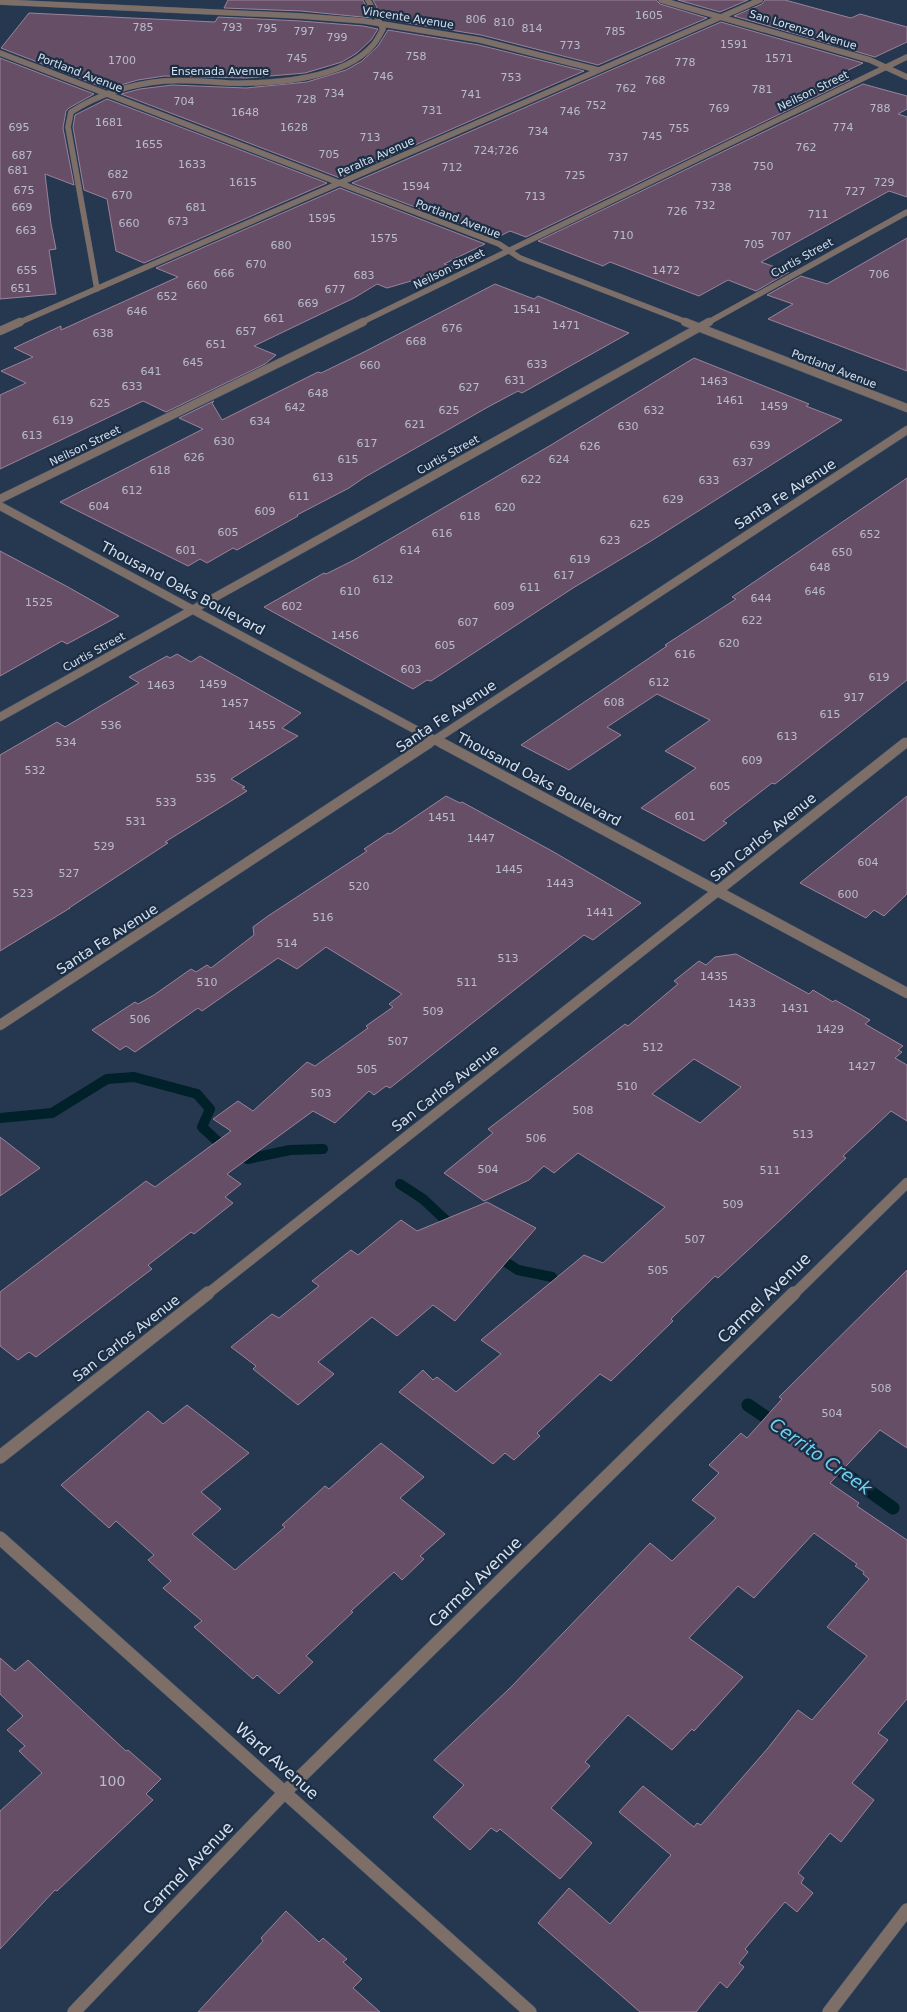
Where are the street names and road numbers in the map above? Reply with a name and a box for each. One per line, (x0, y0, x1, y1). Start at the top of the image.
street label: Vincente Avenue (361, 4, 455, 32)
street label: San Lorenzo Avenue (748, 7, 859, 53)
street label: Portland Avenue (36, 51, 125, 95)
street label: Ensenada Avenue (171, 65, 269, 78)
street label: Neilson Street (775, 68, 851, 114)
street label: Peralta Avenue (336, 134, 417, 180)
street label: Portland Avenue (414, 197, 503, 241)
street label: Curtis Street (769, 235, 836, 280)
street label: Neilson Street (411, 246, 487, 292)
street label: Portland Avenue (790, 347, 879, 391)
street label: Neilson Street (47, 423, 123, 469)
street label: Curtis Street (415, 432, 482, 477)
street label: Santa Fe Avenue (731, 455, 839, 533)
street label: Thousand Oaks Boulevard (97, 537, 268, 638)
street label: Curtis Street (61, 629, 128, 674)
street label: Santa Fe Avenue (393, 677, 499, 755)
street label: Thousand Oaks Boulevard (453, 728, 624, 829)
street label: San Carlos Avenue (707, 790, 819, 884)
street label: Santa Fe Avenue (53, 900, 161, 978)
street label: San Carlos Avenue (388, 1041, 502, 1135)
street label: Carmel Avenue (714, 1249, 814, 1347)
street label: San Carlos Avenue (69, 1291, 183, 1385)
street label: Carmel Avenue (425, 1533, 525, 1631)
street label: Ward Avenue (231, 1719, 323, 1803)
street label: Carmel Avenue (139, 1818, 237, 1918)

